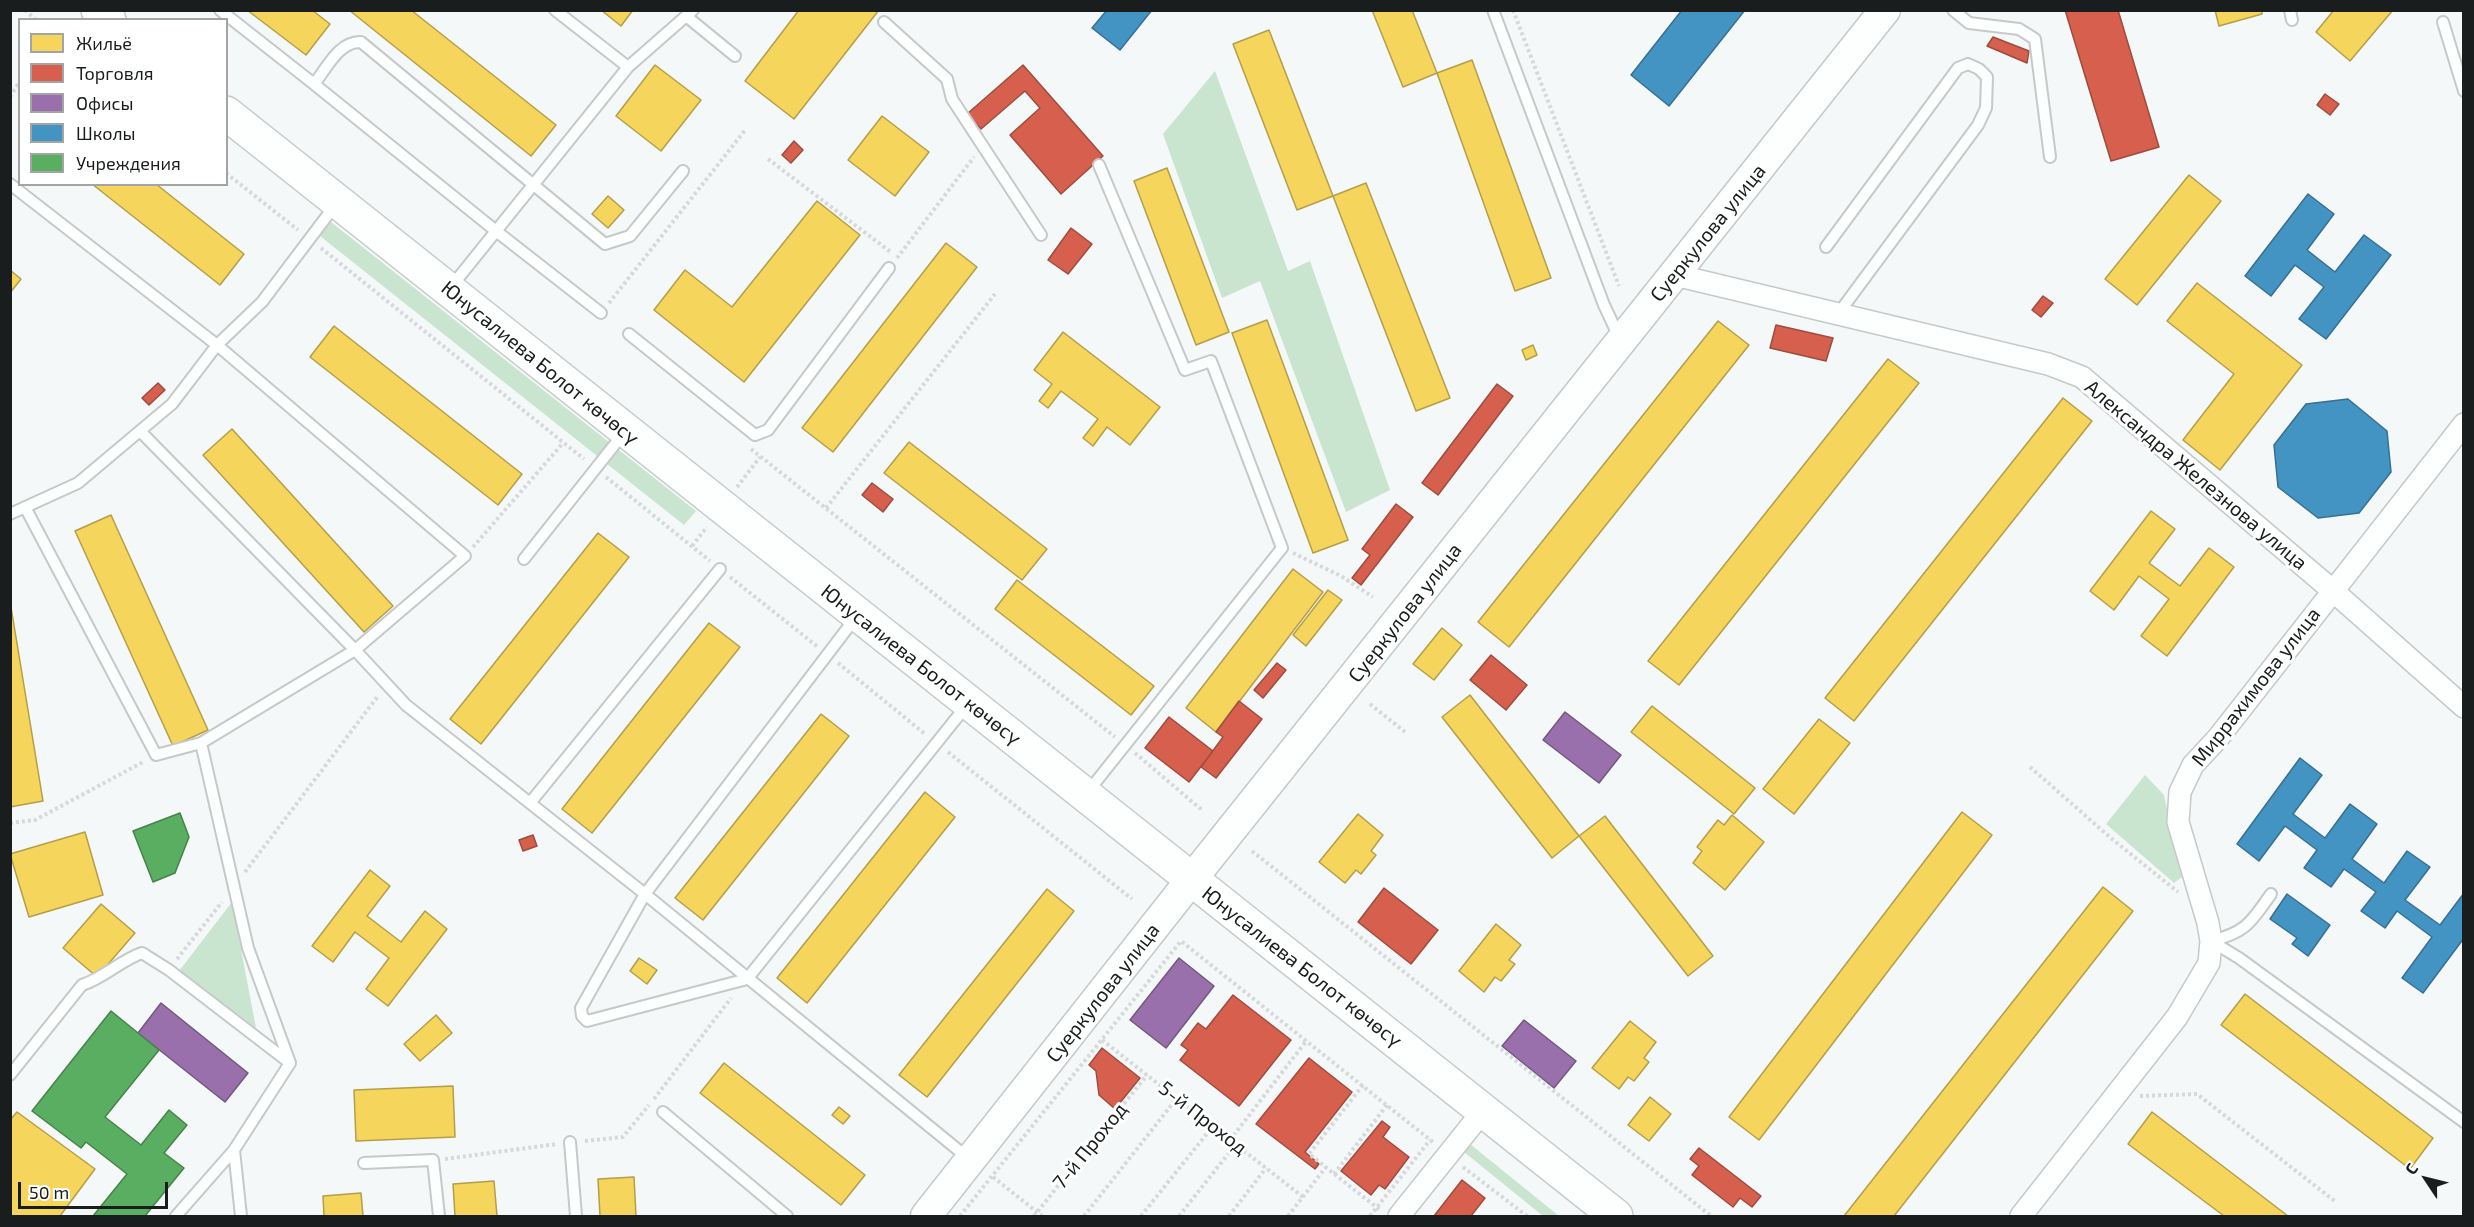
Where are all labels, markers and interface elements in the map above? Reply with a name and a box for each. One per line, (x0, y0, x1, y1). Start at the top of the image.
legend (18, 18, 228, 186)
text: Жильё (76, 32, 132, 54)
text: Торговля (76, 62, 154, 84)
text: Офисы (76, 92, 133, 114)
text: Школы (76, 122, 136, 144)
text: Учреждения (76, 152, 181, 174)
street label: Суеркулова улица (1645, 159, 1771, 307)
street label: Юнусалиева Болот көчөсү (436, 276, 644, 450)
street label: Александра Железнова улица (2080, 375, 2312, 575)
street label: Суеркулова улица (1343, 539, 1467, 687)
street label: Юнусалиева Болот көчөсү (816, 579, 1026, 751)
street label: Миррахимова улица (2187, 603, 2325, 771)
street label: Юнусалиева Болот көчөсү (1197, 881, 1407, 1053)
street label: Суеркулова улица (1041, 919, 1165, 1067)
street label: 5-й Проход (1154, 1076, 1252, 1160)
street label: 7-й Проход (1048, 1098, 1132, 1194)
north arrow (2396, 1149, 2456, 1209)
text: С (2400, 1159, 2421, 1178)
scale bar (21, 1170, 171, 1208)
text: 50 m (29, 1181, 69, 1203)

